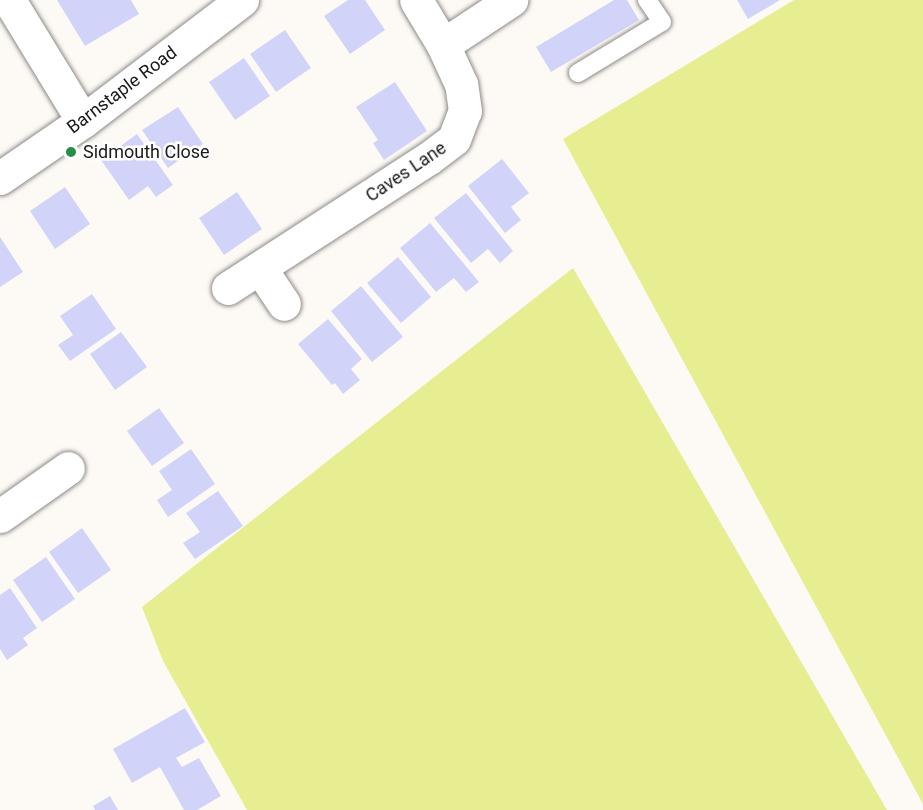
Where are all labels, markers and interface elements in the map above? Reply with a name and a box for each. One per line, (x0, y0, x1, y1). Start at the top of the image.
street label: Barnstaple Road (63, 42, 181, 138)
street label: Caves Lane (362, 137, 450, 207)
place label: Sidmouth Close (83, 141, 210, 163)
marker: Sidmouth Close (64, 145, 78, 159)

